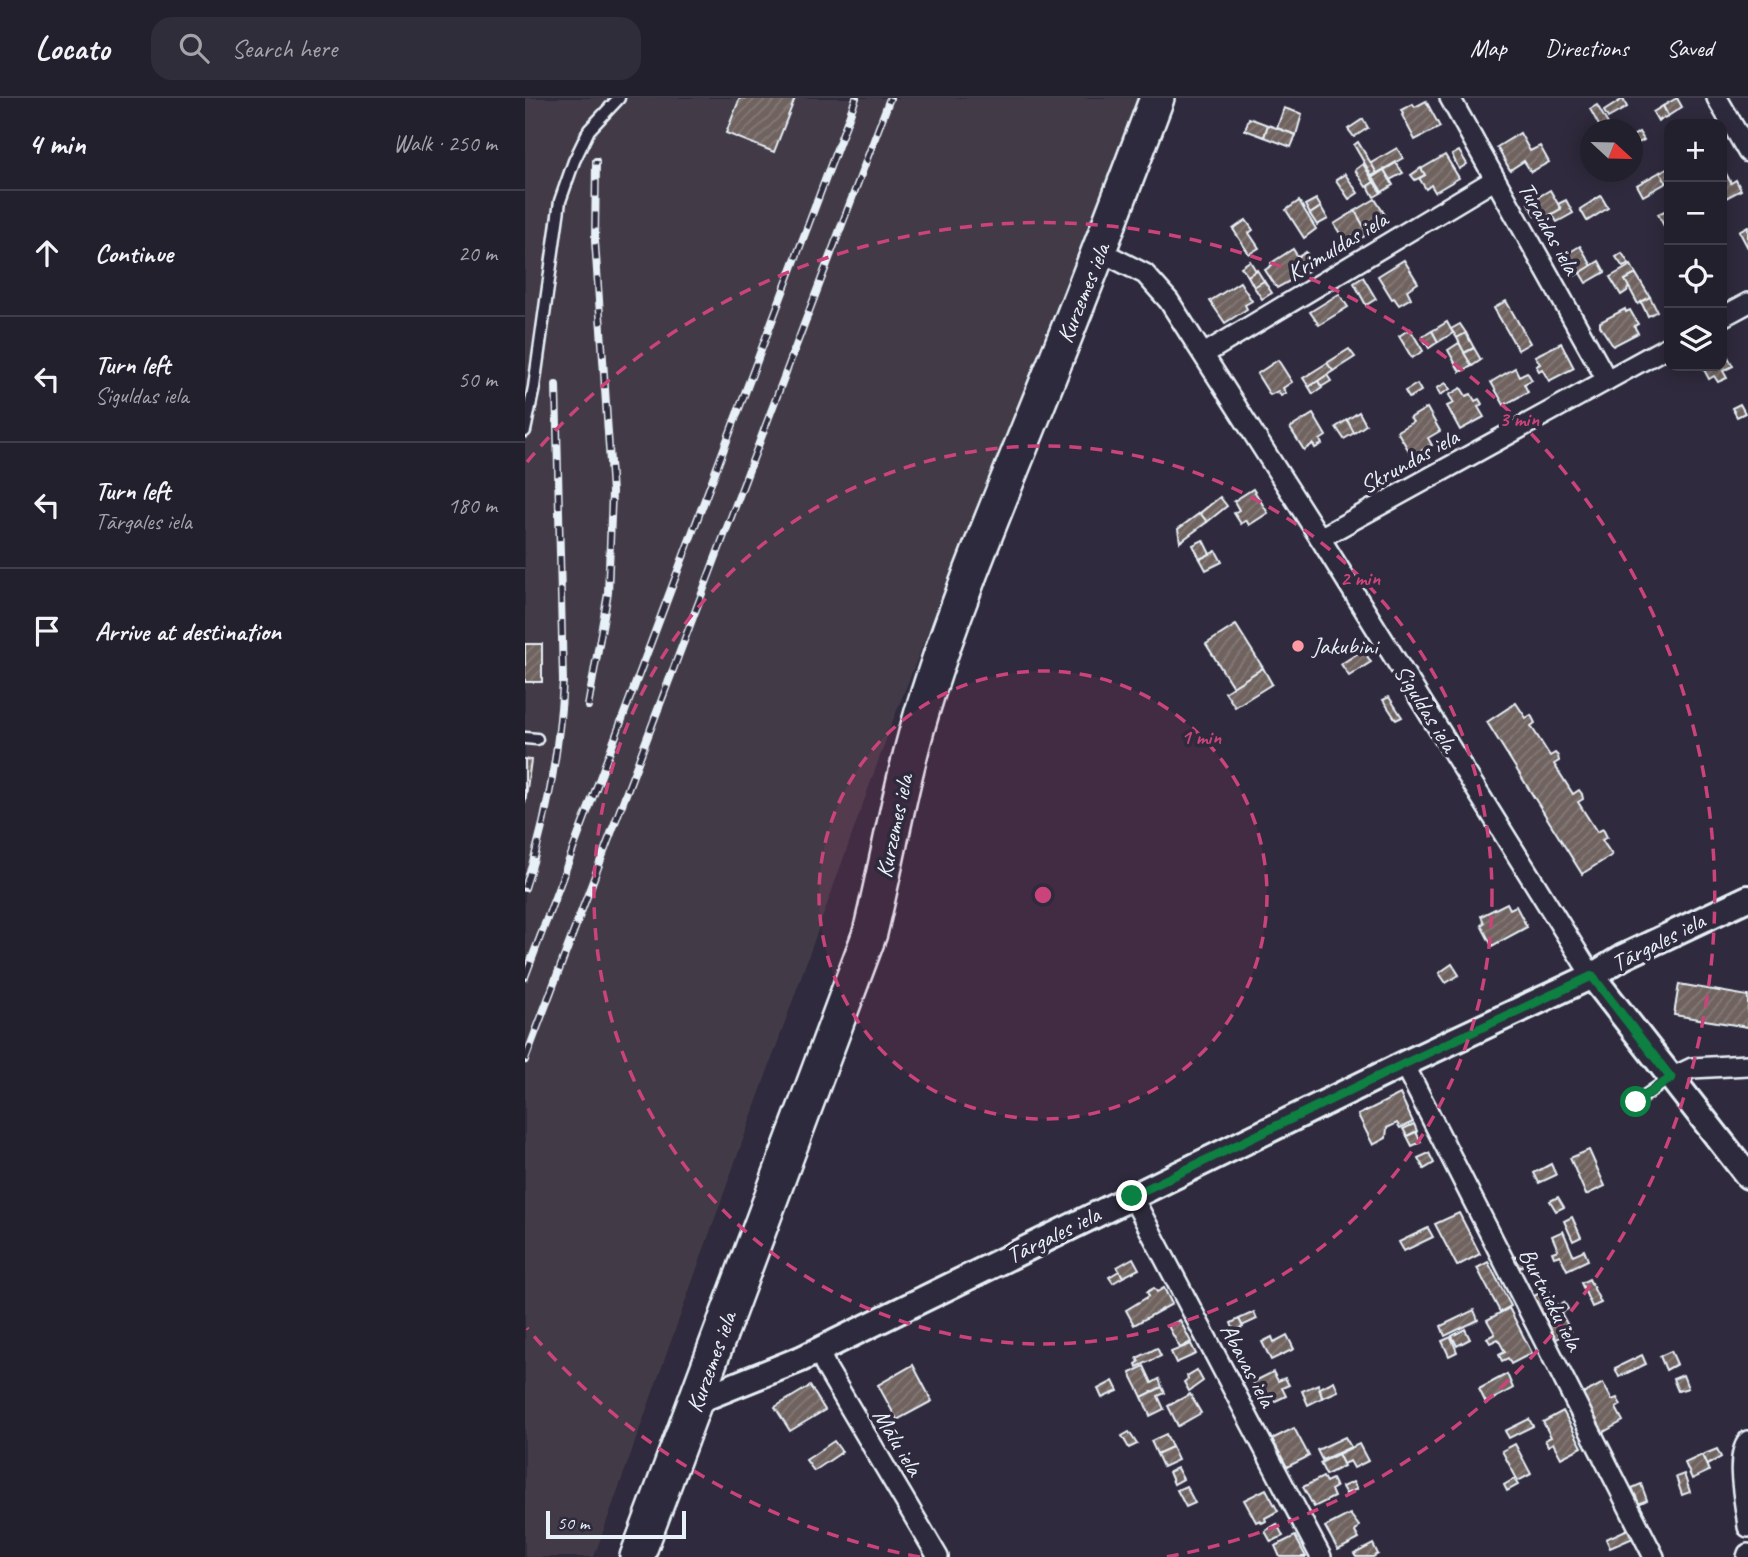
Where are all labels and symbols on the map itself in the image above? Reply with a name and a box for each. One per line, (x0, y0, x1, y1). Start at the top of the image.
north arrow (1580, 119, 1643, 182)
street label: Turaidas iela (1511, 176, 1587, 281)
street label: Krimuldas iela (1281, 203, 1395, 288)
street label: Kurzemes iela (1049, 237, 1117, 347)
text: 3 min (1499, 406, 1539, 432)
street label: Skrundas iela (1354, 421, 1465, 500)
text: 2 min (1340, 565, 1380, 591)
place label: Jakubini (1311, 631, 1380, 661)
marker: Jakubini (1290, 638, 1306, 654)
street label: Siguldas iela (1387, 659, 1466, 759)
text: 1 min (1181, 724, 1221, 750)
street label: Kurzemes iela (868, 770, 920, 880)
centre of rings (1031, 883, 1055, 907)
street label: Tārgales iela (1606, 905, 1711, 978)
route start (1620, 1086, 1651, 1117)
route end (1116, 1180, 1147, 1211)
street label: Tārgales iela (1001, 1199, 1106, 1271)
street label: Burtnieku iela (1512, 1242, 1590, 1357)
street label: Kurzemes iela (679, 1306, 744, 1416)
street label: Abavas iela (1214, 1318, 1283, 1413)
street label: Mālu iela (866, 1403, 931, 1482)
scale bar (546, 1508, 686, 1540)

